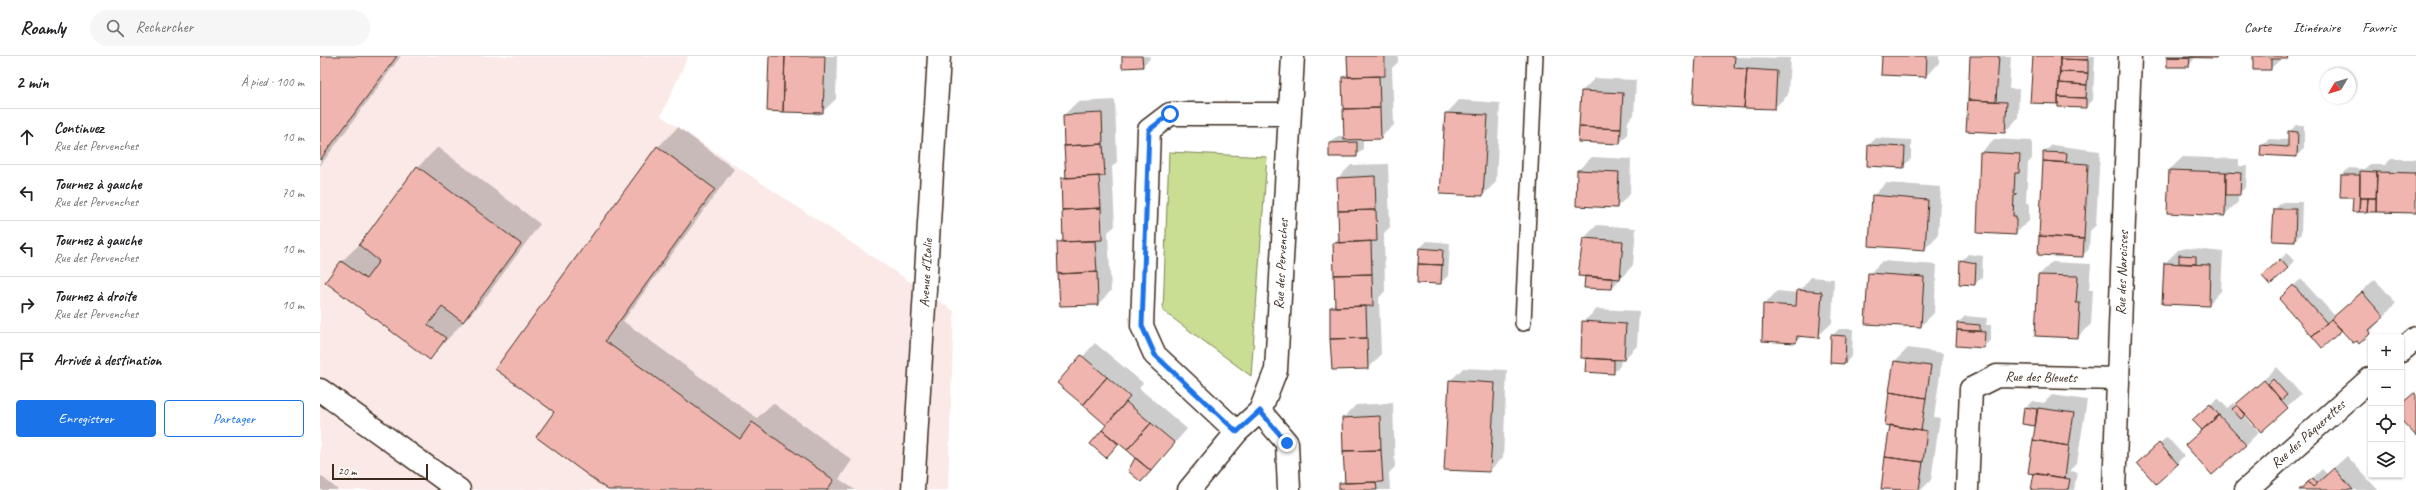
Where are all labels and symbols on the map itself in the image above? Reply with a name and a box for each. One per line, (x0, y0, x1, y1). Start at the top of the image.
north arrow (2320, 68, 2356, 104)
route start (1161, 105, 1179, 123)
street label: Rue des Pervenches (1270, 217, 1292, 310)
street label: Rue des Narcisses (2112, 229, 2132, 315)
street label: Avenue d'Italie (916, 237, 936, 308)
street label: Rue des Bleuets (2005, 368, 2078, 386)
street label: Rue des Pâquerettes (2267, 395, 2350, 472)
route end (1278, 434, 1296, 452)
scale bar (332, 462, 428, 481)

